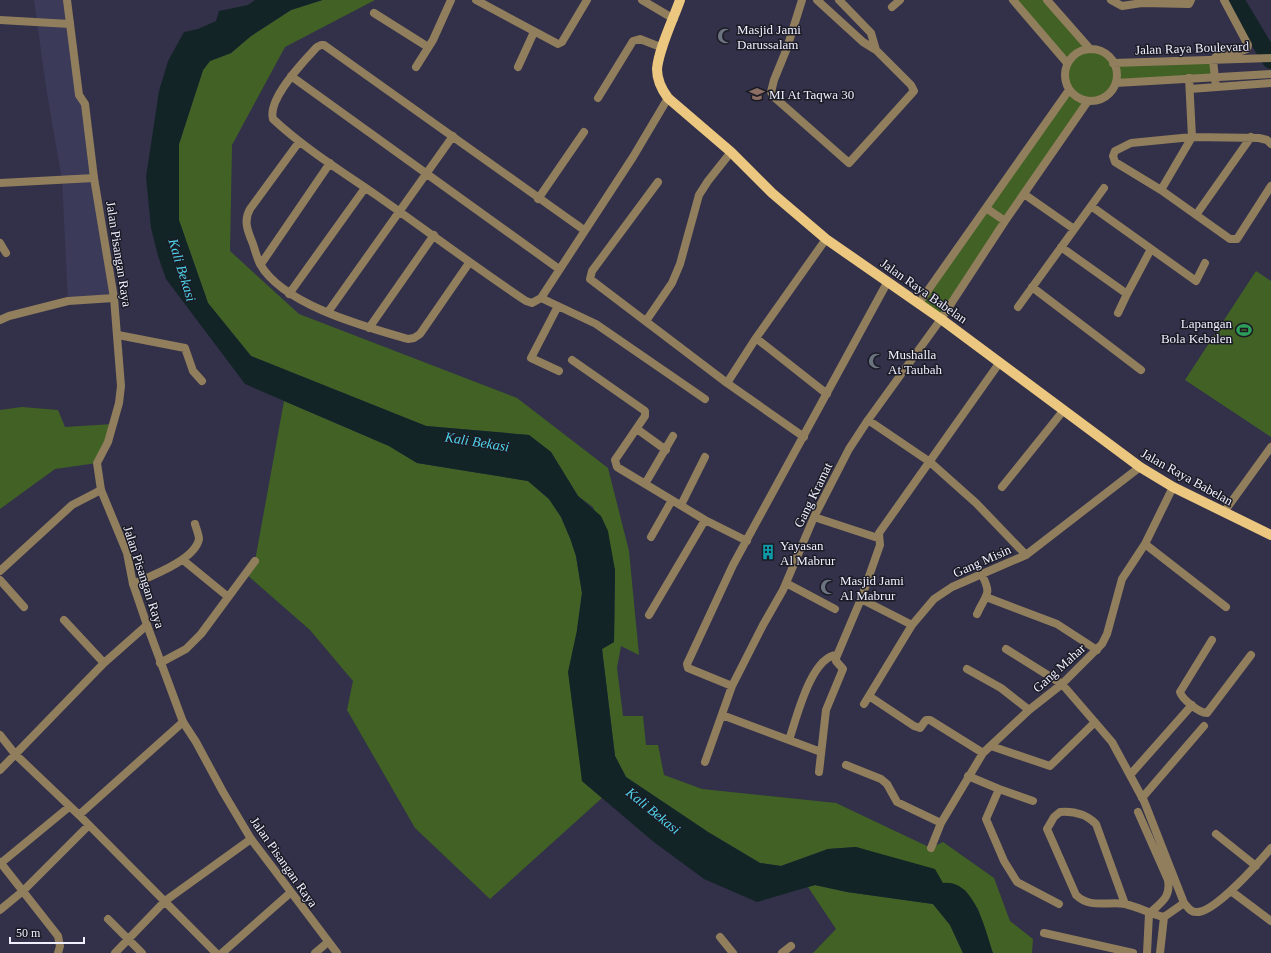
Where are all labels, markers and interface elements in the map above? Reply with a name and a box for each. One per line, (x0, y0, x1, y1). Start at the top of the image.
place label: Masjid Jami Darussalam (737, 22, 801, 52)
mosque icon: Masjid Jami Darussalam (716, 27, 734, 45)
street label: Jalan Raya Boulevard (1135, 38, 1250, 57)
school or university icon: MI At Taqwa 30 (748, 85, 766, 103)
place label: MI At Taqwa 30 (769, 87, 854, 102)
street label: Jalan Pisangan Raya (103, 200, 135, 308)
water label: Kali Bekasi (165, 236, 199, 303)
street label: Jalan Raya Babelan (878, 255, 971, 327)
place label: Lapangan Bola Kebalen (1161, 316, 1232, 346)
sports icon: Lapangan Bola Kebalen (1235, 321, 1253, 339)
place label: Mushalla At Taubah (888, 347, 943, 377)
mosque icon: Mushalla At Taubah (867, 352, 885, 370)
water label: Kali Bekasi (443, 429, 510, 455)
street label: Jalan Raya Babelan (1139, 446, 1236, 509)
street label: Gang Kramat (791, 460, 835, 530)
street label: Jalan Pisangan Raya (120, 524, 168, 630)
place label: Yayasan Al Mabrur (780, 538, 836, 568)
street label: Gang Misin (951, 541, 1014, 580)
building icon: Yayasan Al Mabrur (759, 543, 777, 561)
place label: Masjid Jami Al Mabrur (840, 573, 904, 603)
mosque icon: Masjid Jami Al Mabrur (819, 578, 837, 596)
street label: Gang Mahar (1030, 640, 1089, 695)
water label: Kali Bekasi (622, 784, 683, 837)
street label: Jalan Pisangan Raya (247, 814, 321, 910)
scale bar (10, 919, 84, 945)
text: 50 m (16, 926, 41, 940)

